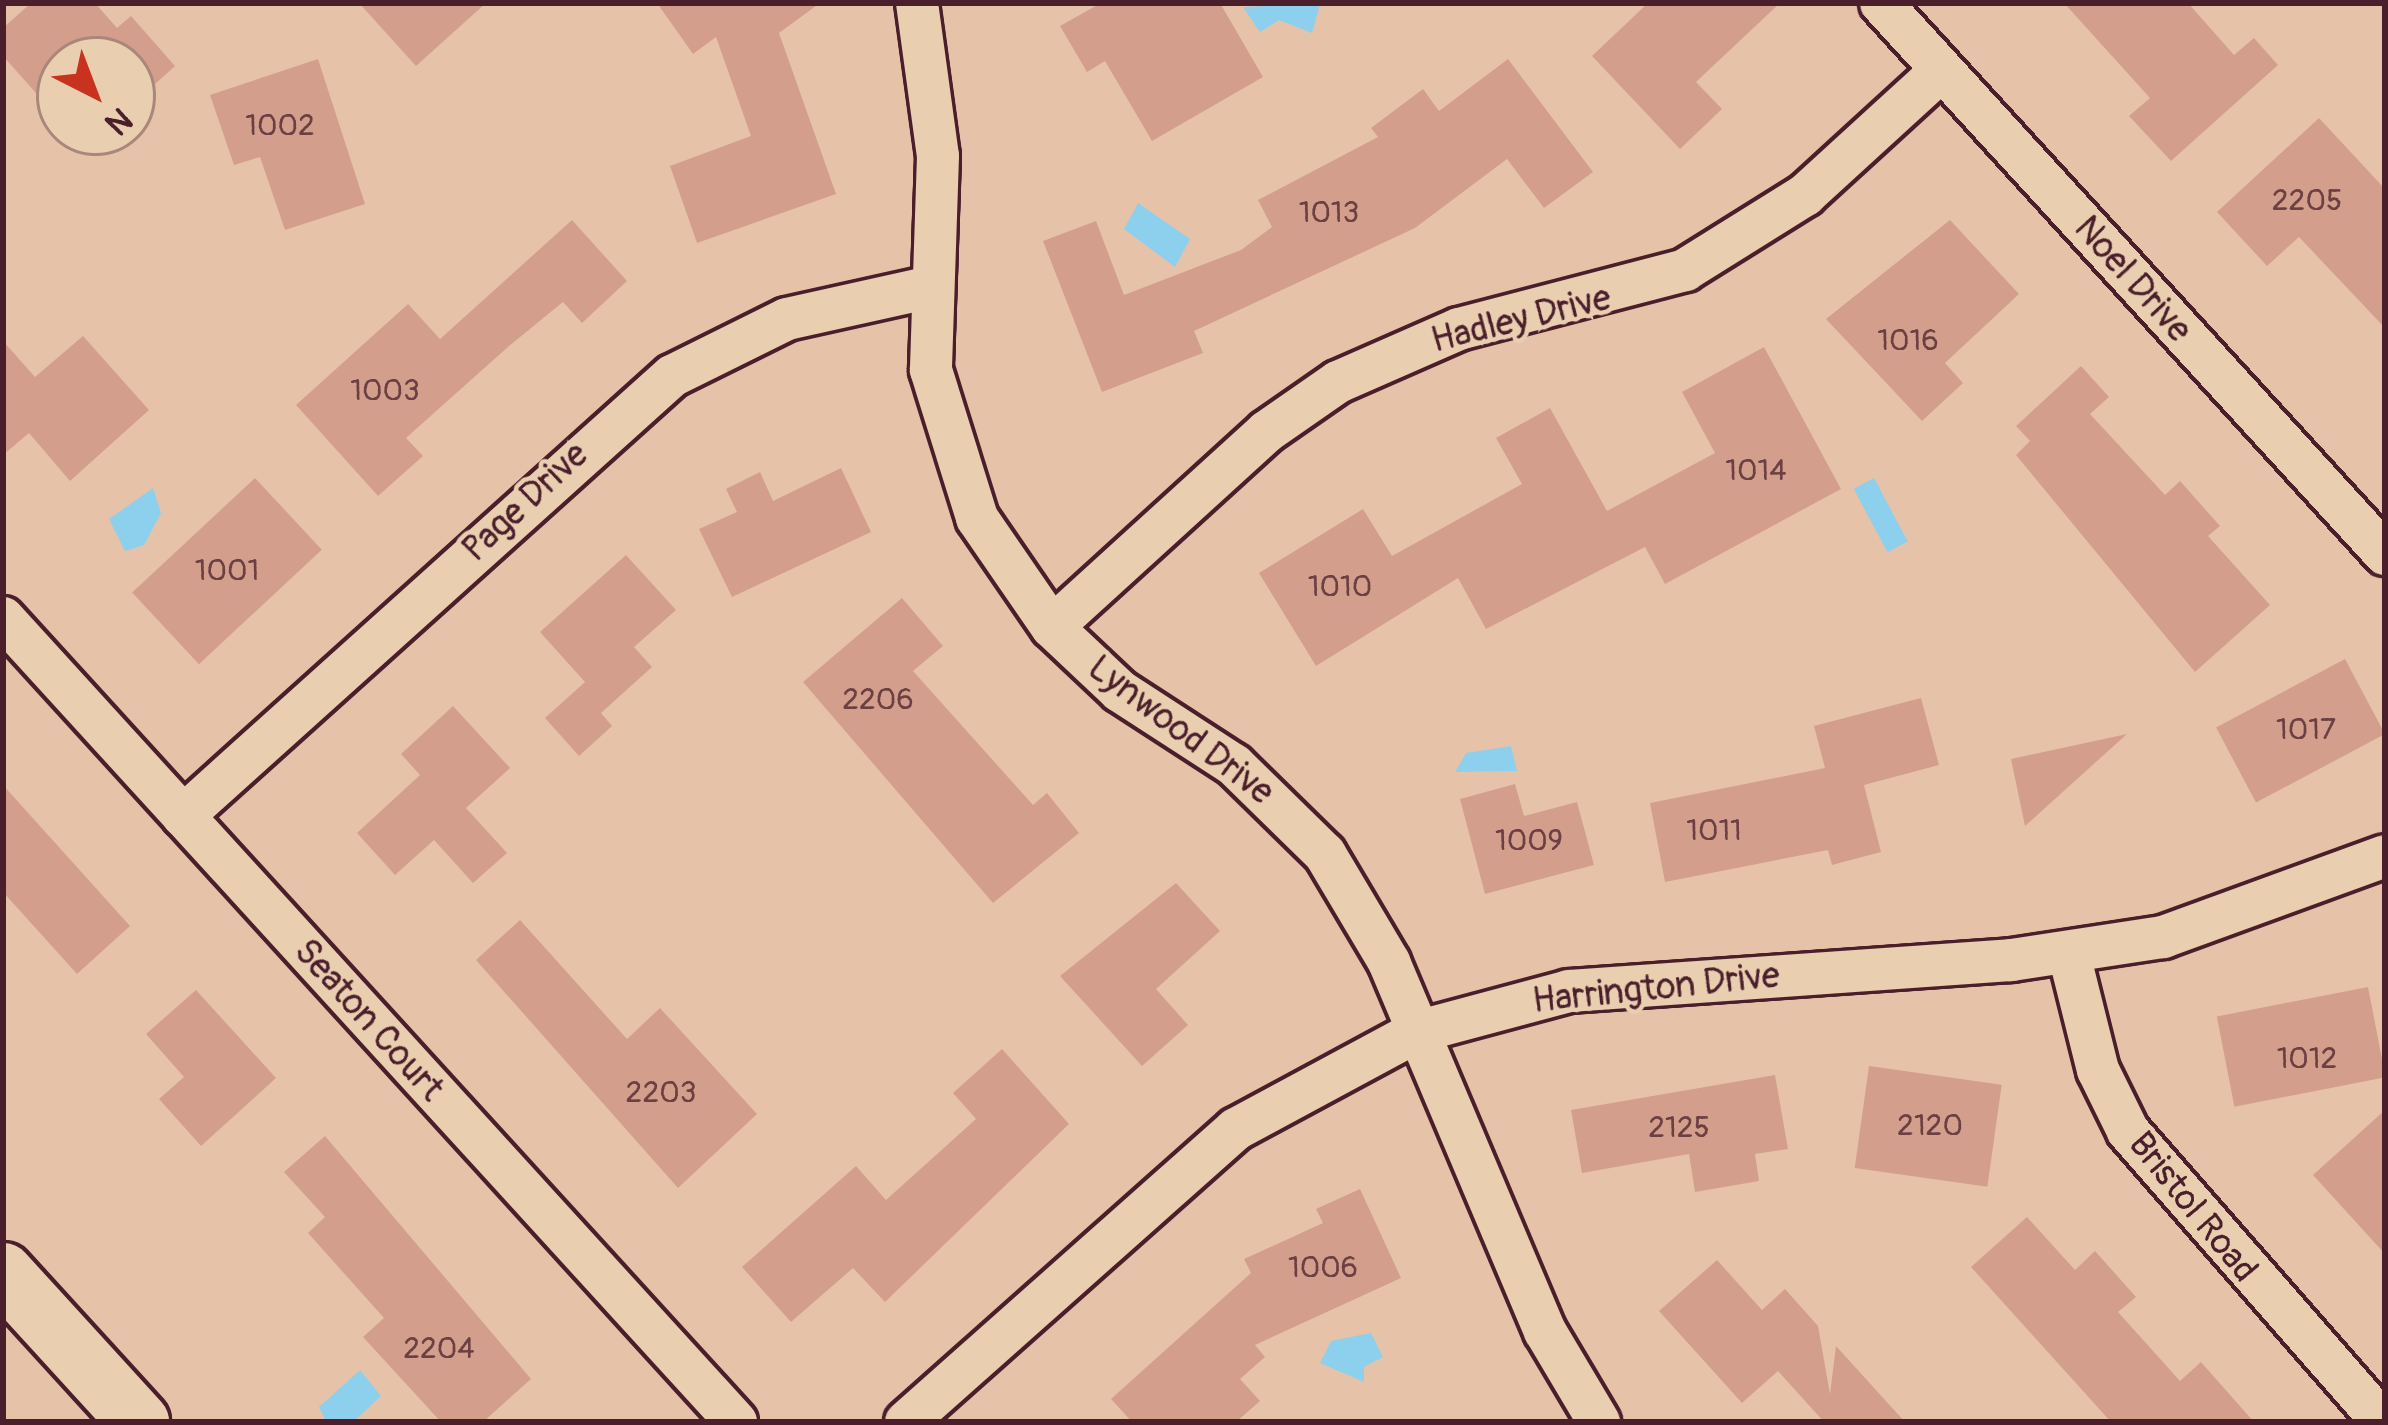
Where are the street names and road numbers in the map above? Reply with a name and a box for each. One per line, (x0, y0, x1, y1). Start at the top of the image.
street label: Noel Drive (2065, 207, 2201, 351)
street label: Hadley Drive (1427, 276, 1615, 362)
street label: Page Drive (453, 433, 597, 571)
street label: Lynwood Drive (1080, 646, 1282, 814)
street label: Seaton Court (285, 930, 453, 1110)
street label: Harrington Drive (1530, 954, 1782, 1022)
street label: Bristol Road (2119, 1123, 2267, 1291)

